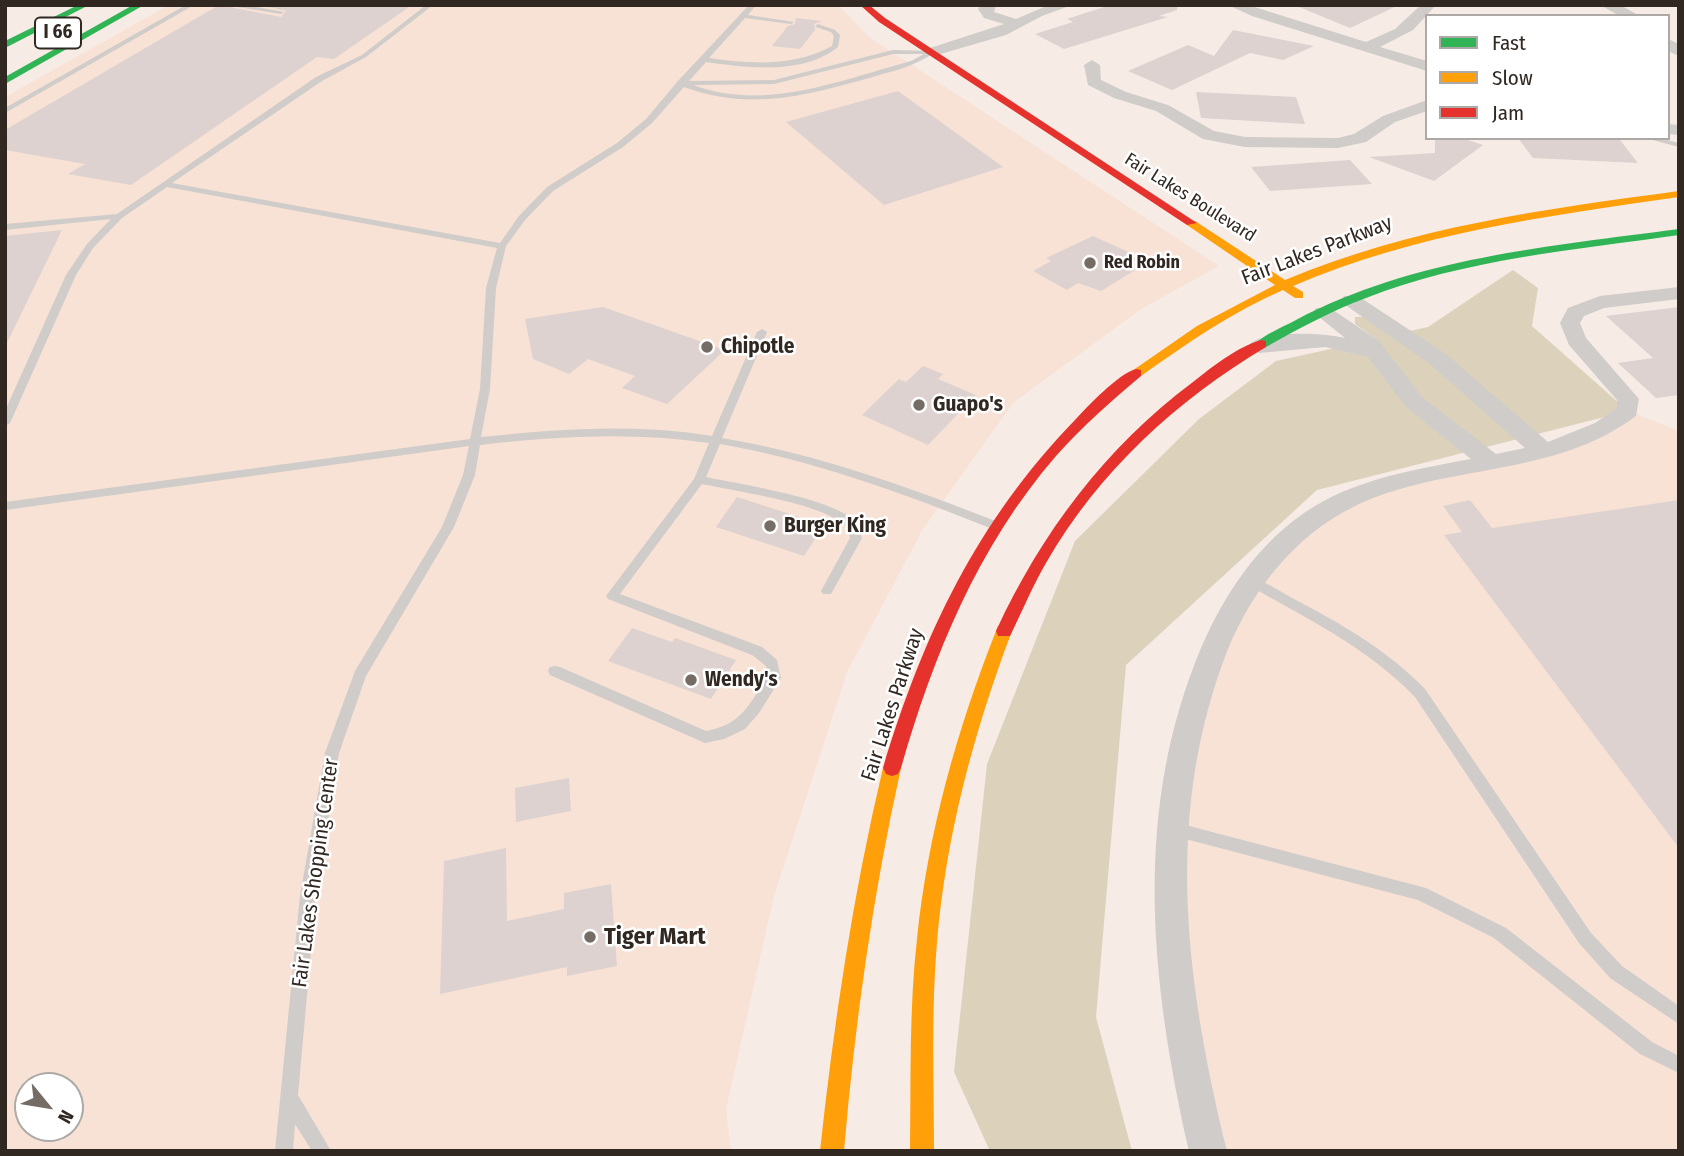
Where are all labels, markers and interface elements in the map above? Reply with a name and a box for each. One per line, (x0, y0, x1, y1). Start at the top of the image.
legend (1425, 14, 1670, 140)
road number: I 66 (35, 18, 81, 48)
text: Fast (1492, 30, 1526, 56)
text: Slow (1492, 65, 1533, 91)
text: Jam (1492, 100, 1524, 126)
street label: Fair Lakes Boulevard (1120, 149, 1260, 247)
street label: Fair Lakes Parkway (1238, 211, 1396, 291)
place label: Red Robin (1104, 252, 1180, 274)
marker: Red Robin (1082, 255, 1098, 271)
place label: Chipotle (721, 334, 794, 360)
marker: Chipotle (699, 339, 715, 355)
place label: Guapo's (933, 392, 1003, 418)
marker: Guapo's (911, 397, 927, 413)
place label: Burger King (784, 513, 886, 539)
marker: Burger King (762, 518, 778, 534)
street label: Fair Lakes Parkway (856, 625, 930, 785)
place label: Wendy's (705, 667, 778, 693)
marker: Wendy's (683, 672, 699, 688)
street label: Fair Lakes Shopping Center (287, 757, 345, 989)
place label: Tiger Mart (604, 923, 706, 951)
marker: Tiger Mart (582, 929, 598, 945)
north arrow (14, 1072, 84, 1142)
text: N (53, 1106, 79, 1127)

